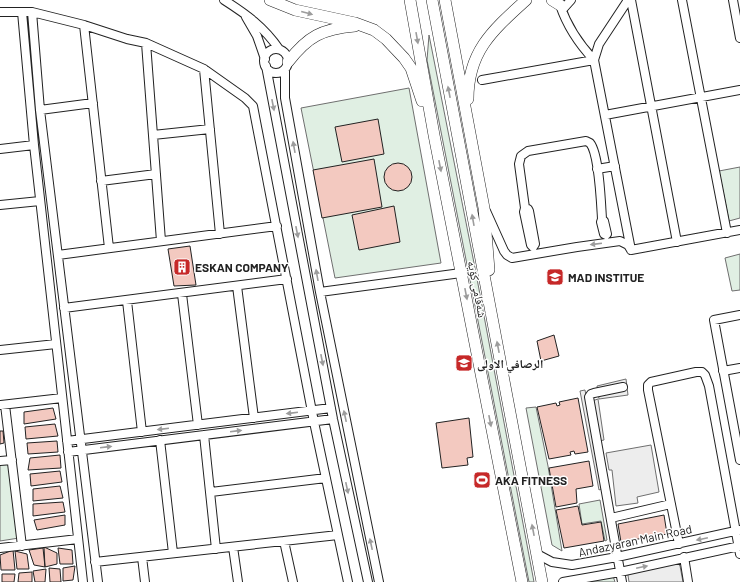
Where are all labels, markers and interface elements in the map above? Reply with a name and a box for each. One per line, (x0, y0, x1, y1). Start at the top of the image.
one-way arrow (300, 10, 313, 16)
one-way arrow (414, 32, 420, 45)
one-way arrow (446, 86, 452, 98)
one-way arrow (271, 99, 277, 111)
one-way arrow (291, 141, 297, 153)
one-way arrow (438, 160, 444, 172)
one-way arrow (470, 213, 476, 226)
one-way arrow (295, 226, 301, 239)
one-way arrow (590, 241, 602, 247)
building icon: ESKAN COMPANY (172, 257, 192, 277)
street label: شەقامی کۆیە (464, 259, 490, 319)
place label: ESKAN COMPANY (195, 260, 289, 274)
school or university icon: MAD INSTITUE (545, 267, 565, 287)
one-way arrow (314, 269, 320, 281)
place label: MAD INSTITUE (568, 270, 644, 284)
one-way arrow (463, 288, 469, 300)
one-way arrow (495, 341, 501, 353)
school or university icon: الرصافي الاولى (454, 353, 474, 373)
one-way arrow (319, 354, 325, 366)
place label: الرصافي الاولى (477, 356, 543, 374)
one-way arrow (286, 410, 298, 416)
one-way arrow (342, 410, 348, 423)
one-way arrow (488, 415, 494, 428)
one-way arrow (157, 426, 169, 432)
one-way arrow (230, 428, 242, 434)
one-way arrow (100, 444, 113, 450)
sports icon: AKA FITNESS (472, 470, 492, 490)
place label: AKA FITNESS (495, 473, 567, 487)
one-way arrow (345, 481, 351, 494)
street label: Andazyaran Main Road (577, 521, 693, 559)
one-way arrow (529, 524, 535, 536)
one-way arrow (696, 536, 708, 542)
one-way arrow (368, 538, 374, 550)
one-way arrow (636, 563, 649, 569)

